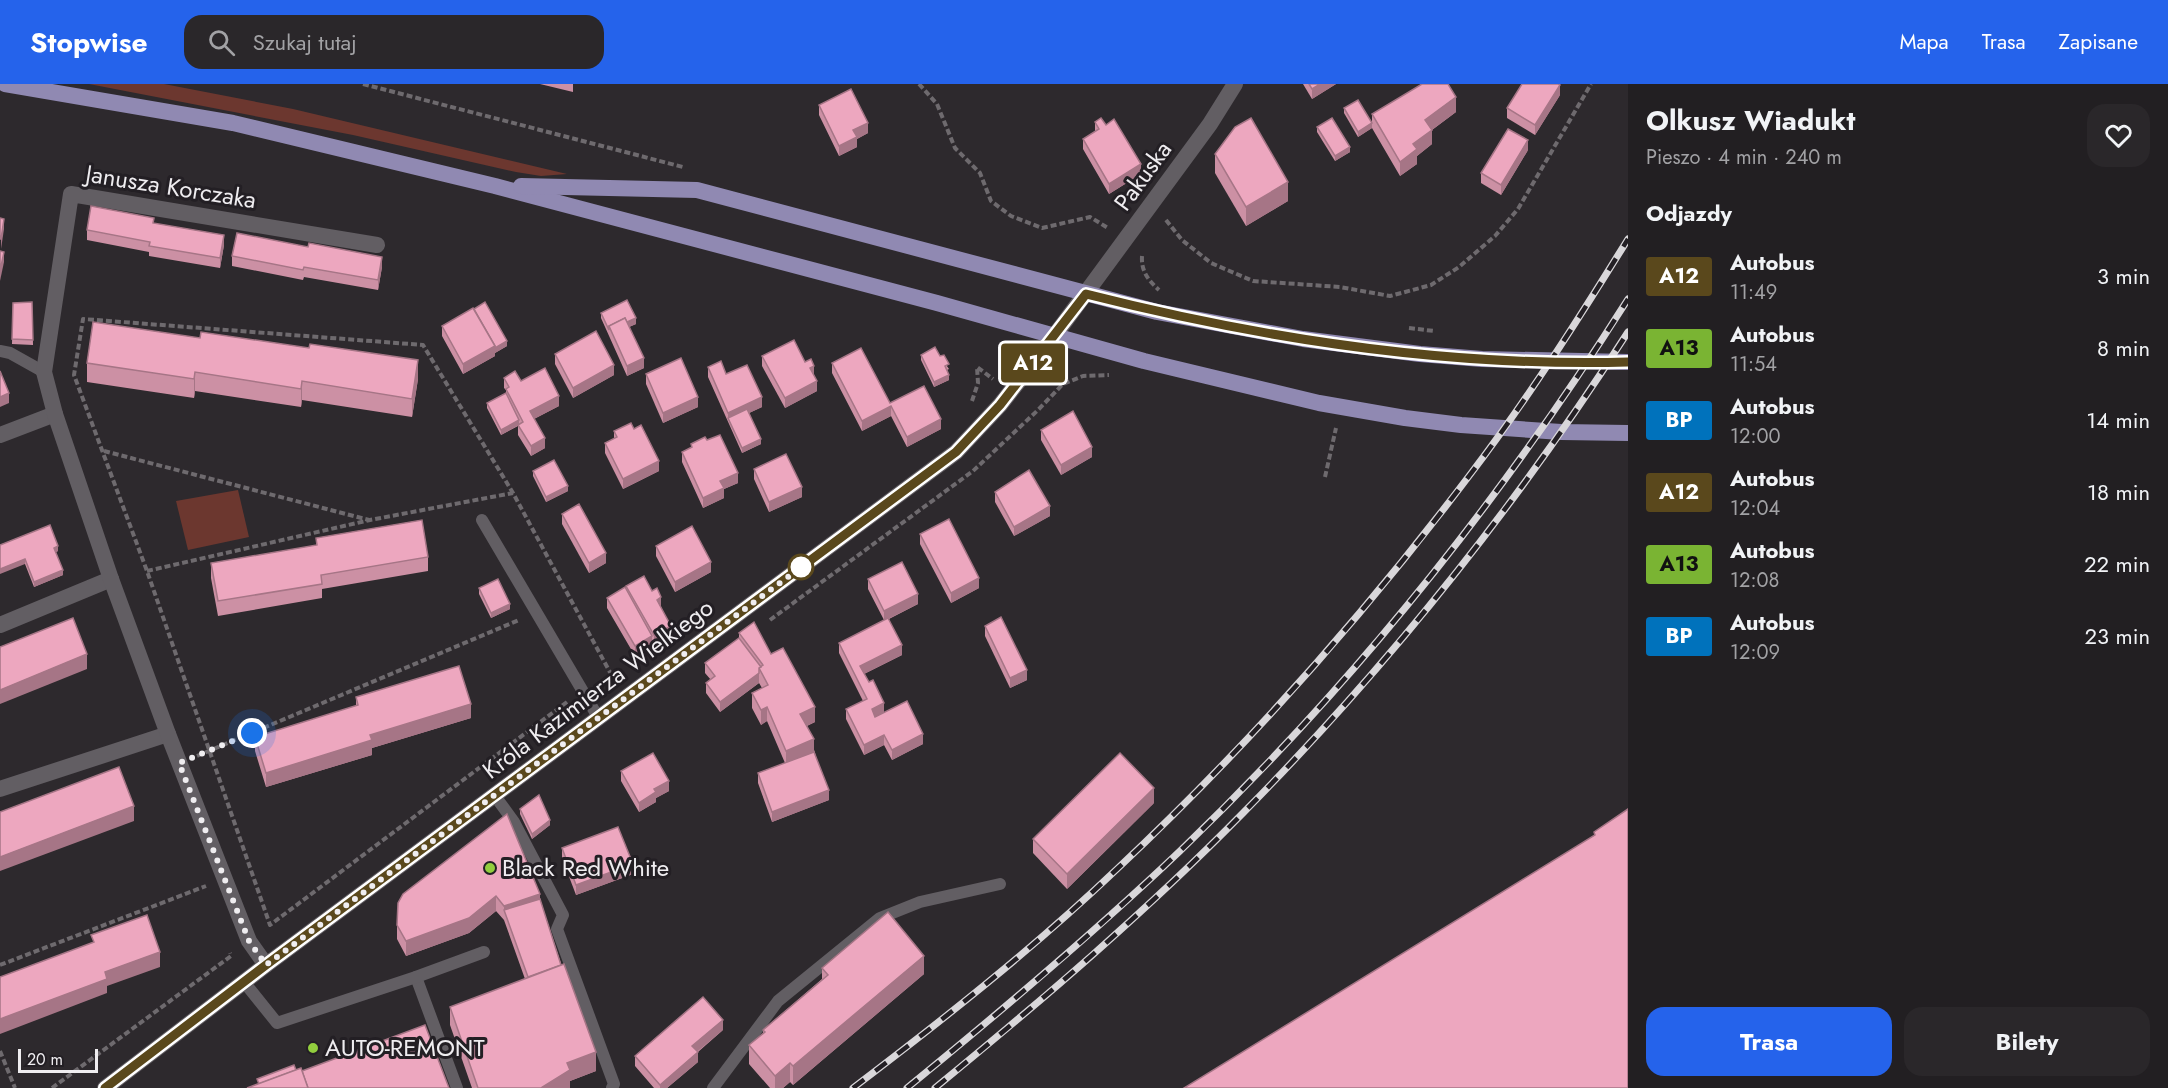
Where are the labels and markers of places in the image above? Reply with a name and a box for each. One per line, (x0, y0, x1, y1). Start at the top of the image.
unlabelled marker (788, 554, 814, 580)
place label: Black Red White (502, 850, 669, 885)
marker: Black Red White (483, 861, 497, 875)
place label: AUTO-REMONT (325, 1030, 485, 1065)
marker: AUTO-REMONT (306, 1041, 320, 1055)

